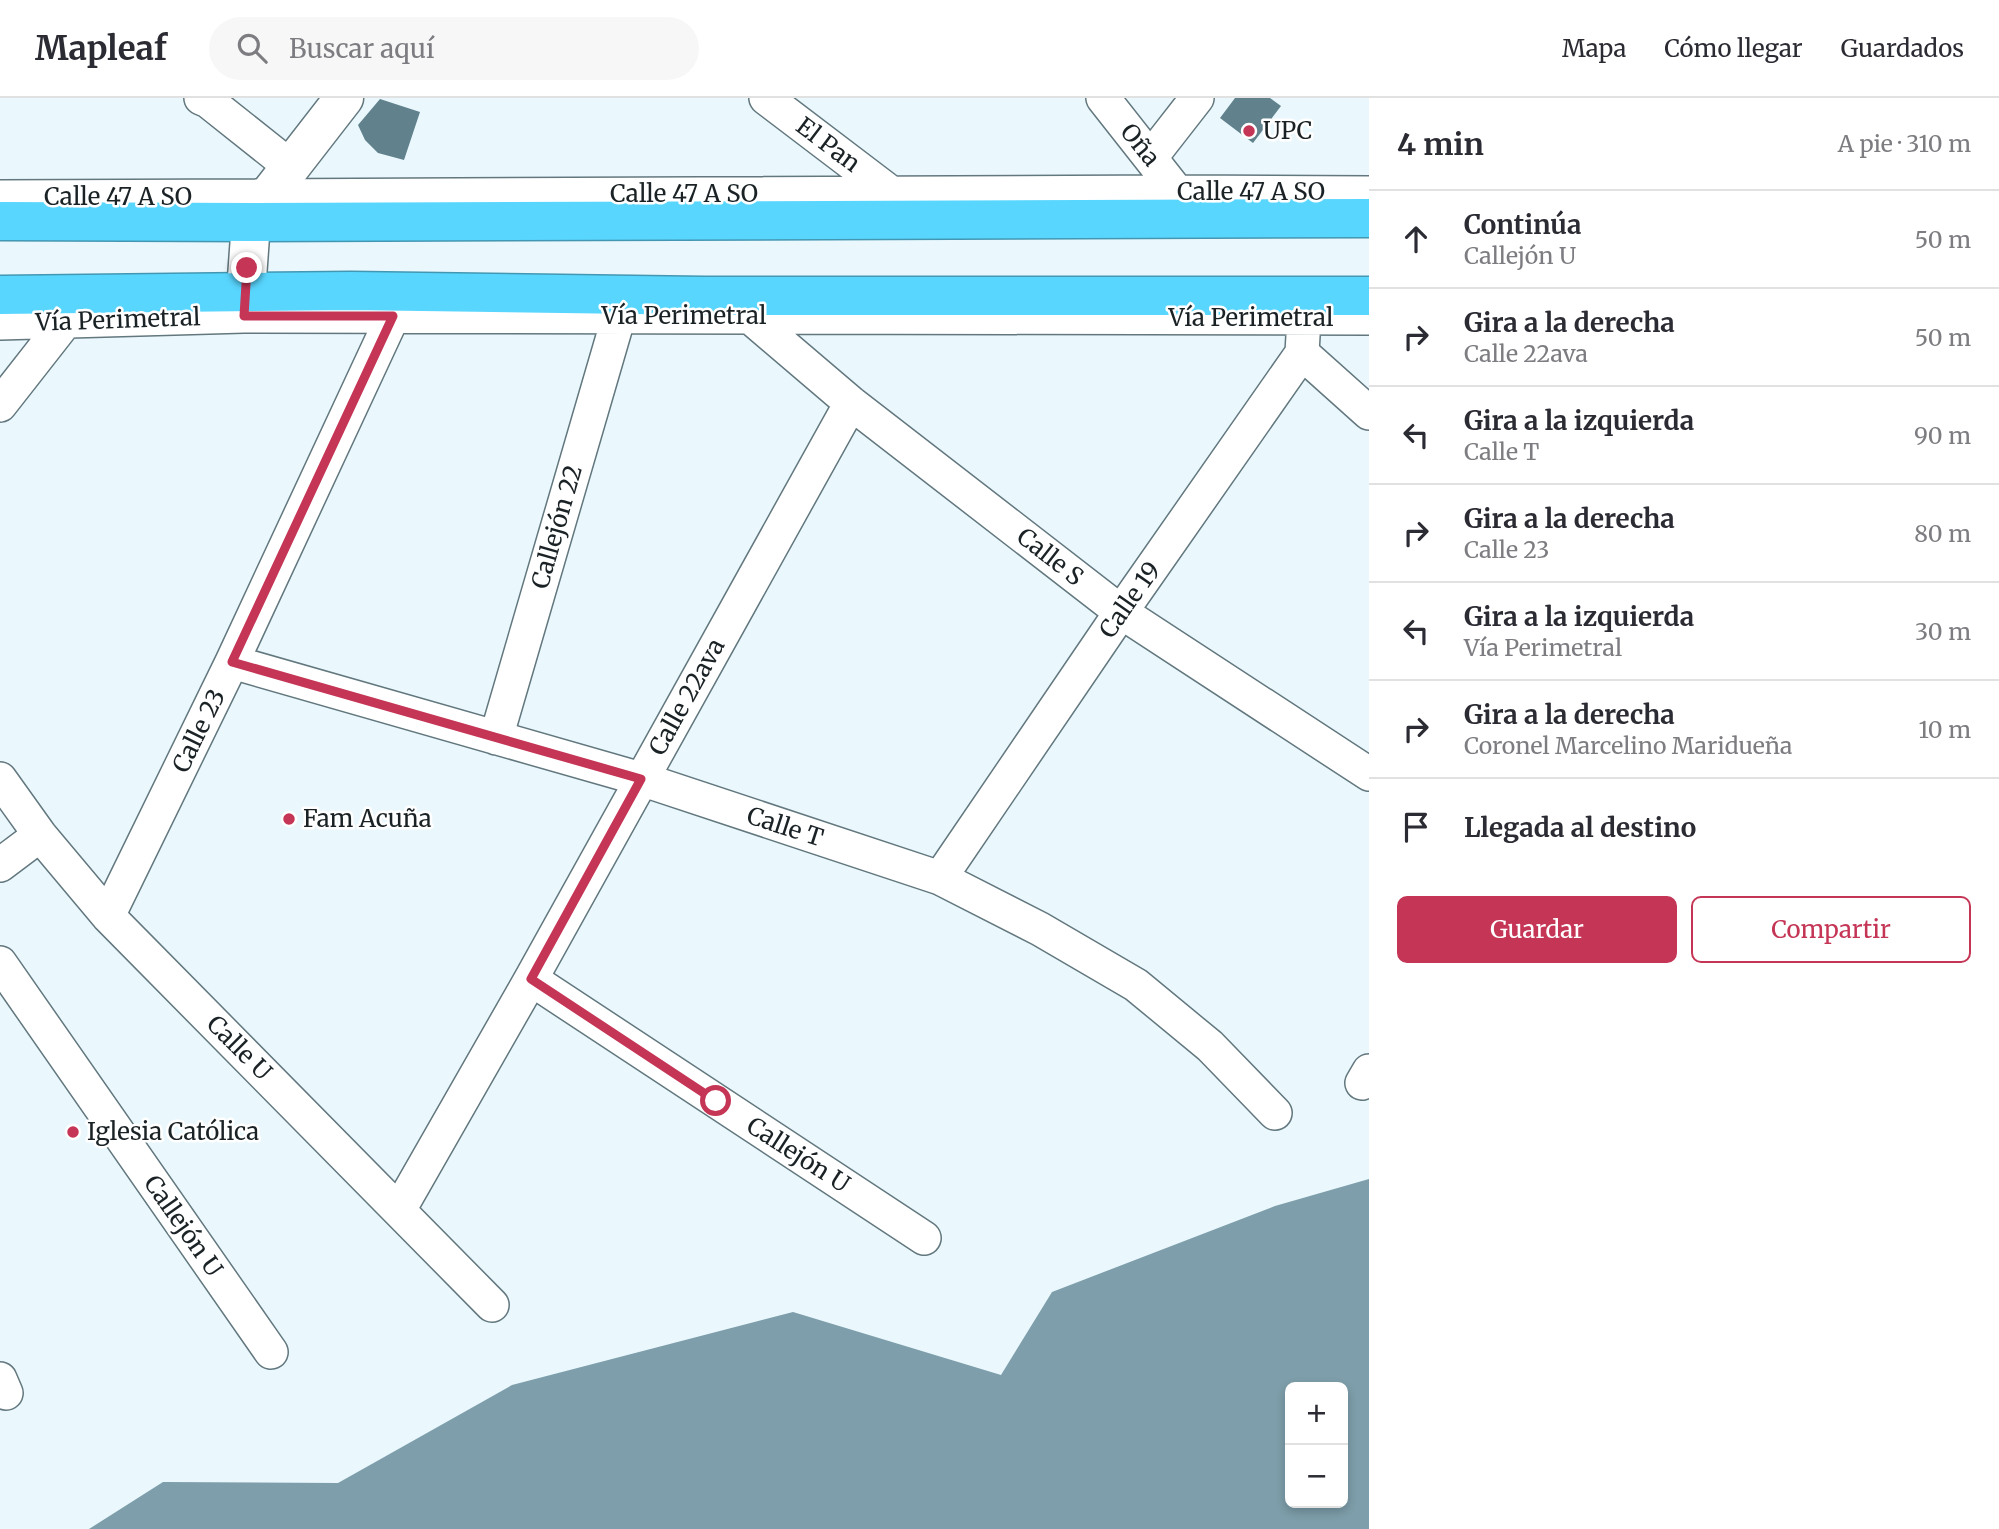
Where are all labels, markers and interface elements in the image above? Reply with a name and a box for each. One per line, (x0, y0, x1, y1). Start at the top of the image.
search box (209, 17, 699, 80)
text: Mapleaf (35, 28, 167, 69)
icon: search (233, 29, 271, 67)
text: Buscar aquí (289, 32, 434, 65)
text: Mapa (1562, 33, 1626, 64)
text: Cómo llegar (1664, 33, 1803, 64)
text: Guardados (1841, 33, 1964, 64)
street label: El Pan (790, 110, 867, 179)
place label: UPC (1263, 115, 1312, 146)
street label: Oña (1114, 117, 1167, 173)
marker: UPC (1241, 123, 1257, 139)
text: 4 min (1397, 125, 1484, 163)
text: A pie · 310 m (1838, 129, 1971, 158)
street label: Calle 47 A SO (1177, 176, 1325, 207)
street label: Calle 47 A SO (610, 178, 758, 209)
street label: Calle 47 A SO (44, 181, 192, 212)
text: Continúa (1464, 208, 1582, 241)
icon: ahead (1397, 220, 1435, 258)
text: 50 m (1915, 225, 1971, 254)
text: Callejón U (1464, 241, 1576, 270)
route end (231, 252, 262, 283)
street label: Vía Perimetral (601, 300, 766, 331)
street label: Vía Perimetral (34, 301, 201, 338)
street label: Vía Perimetral (1168, 302, 1333, 333)
text: Gira a la derecha (1464, 306, 1675, 339)
icon: right (1397, 318, 1435, 356)
text: 50 m (1915, 323, 1971, 352)
text: Calle 22ava (1464, 339, 1588, 368)
text: Gira a la izquierda (1464, 404, 1694, 437)
icon: left (1397, 416, 1435, 454)
text: 90 m (1914, 421, 1971, 450)
text: Calle T (1464, 437, 1539, 466)
street label: Callejón 22 (524, 461, 589, 592)
text: Gira a la derecha (1464, 502, 1675, 535)
icon: right (1397, 514, 1435, 552)
text: 80 m (1914, 519, 1971, 548)
street label: Calle S (1011, 521, 1090, 592)
text: Calle 23 (1464, 535, 1549, 564)
street label: Calle 19 (1092, 556, 1167, 644)
text: Gira a la izquierda (1464, 600, 1694, 633)
icon: left (1397, 612, 1435, 650)
text: 30 m (1915, 617, 1971, 646)
street label: Calle 22ava (642, 633, 731, 761)
text: Vía Perimetral (1464, 633, 1622, 662)
street label: Calle 23 (165, 684, 232, 778)
text: Gira a la derecha (1464, 698, 1675, 731)
icon: right (1397, 710, 1435, 748)
text: 10 m (1918, 715, 1971, 744)
text: Coronel Marcelino Maridueña (1464, 731, 1792, 760)
street label: Calle T (743, 800, 828, 854)
place label: Fam Acuña (303, 803, 432, 834)
icon: arrive (1397, 808, 1435, 846)
marker: Fam Acuña (281, 811, 297, 827)
text: Llegada al destino (1464, 811, 1696, 844)
button: Guardar (1397, 896, 1677, 963)
button: Compartir (1691, 896, 1971, 963)
street label: Calle U (200, 1009, 279, 1087)
route start (700, 1085, 731, 1116)
street label: Callejón U (741, 1110, 856, 1200)
place label: Iglesia Católica (87, 1116, 259, 1147)
marker: Iglesia Católica (65, 1124, 81, 1140)
street label: Callejón U (137, 1169, 230, 1283)
map controls (1285, 1382, 1348, 1508)
button: + (1285, 1382, 1348, 1445)
button: − (1285, 1445, 1348, 1508)

